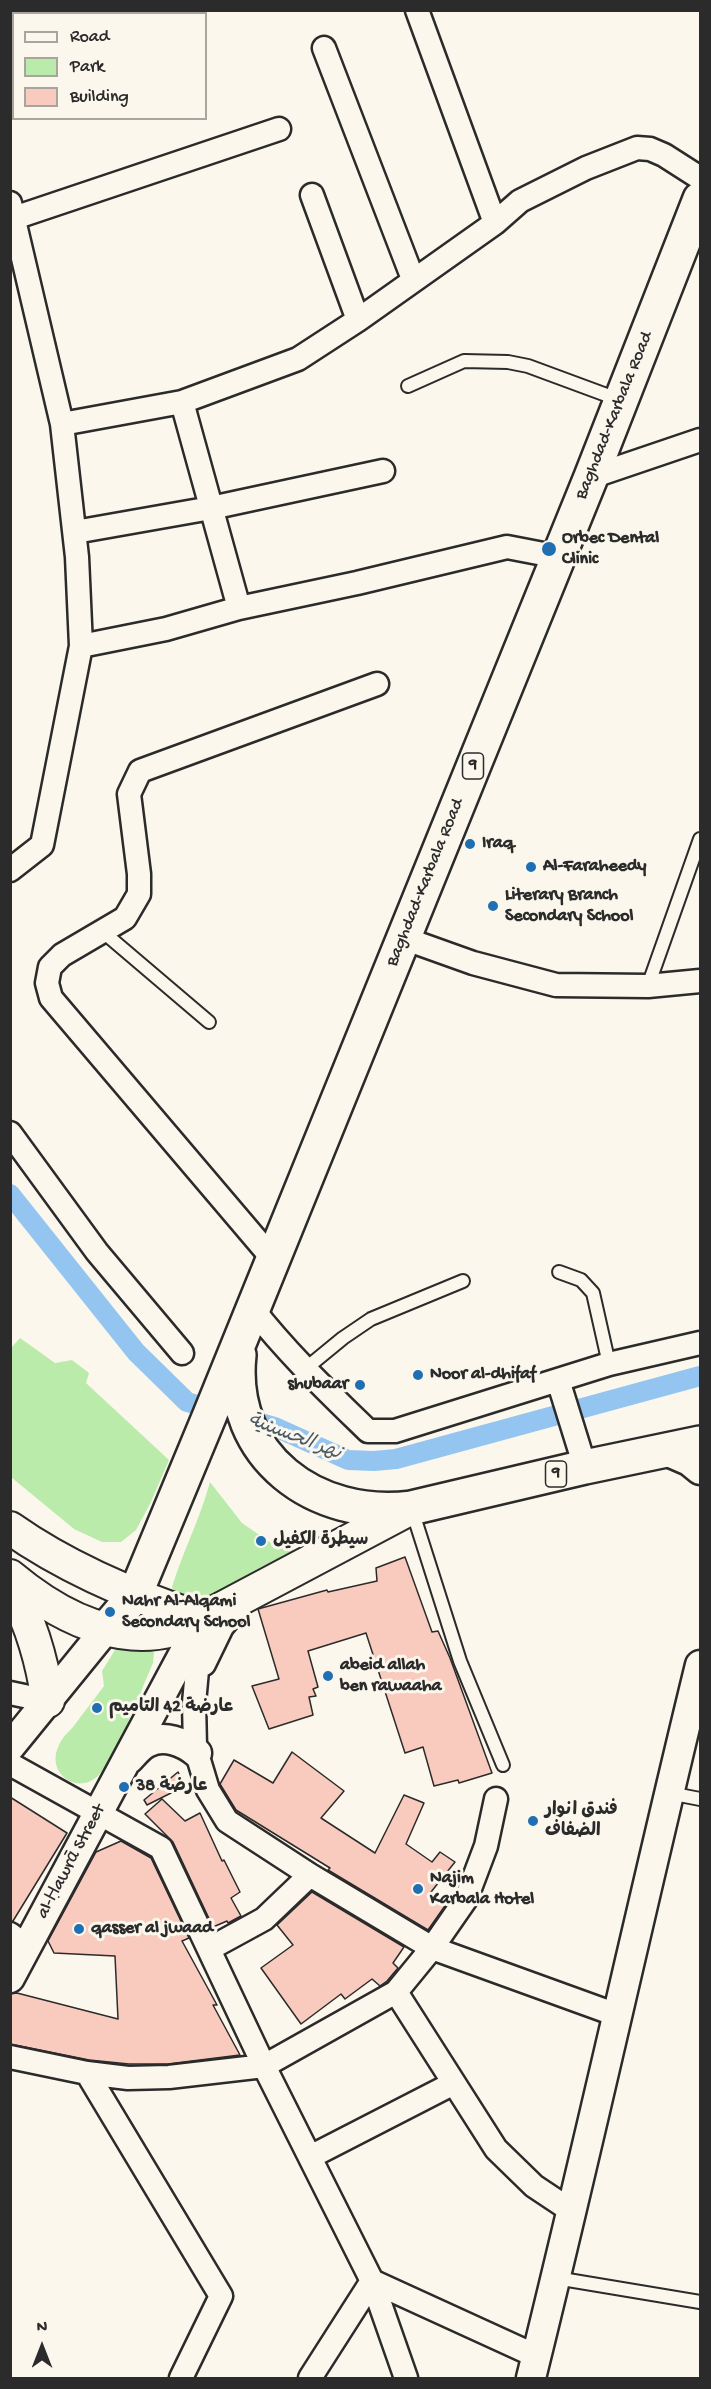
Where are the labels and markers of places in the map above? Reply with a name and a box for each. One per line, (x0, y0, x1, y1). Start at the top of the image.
place label: Orbec Dental Clinic (562, 528, 659, 570)
marker: Orbec Dental Clinic (540, 540, 558, 558)
place label: Iraq (482, 833, 513, 855)
marker: Iraq (463, 837, 477, 851)
place label: Al-Faraheedy (543, 856, 646, 878)
marker: Al-Faraheedy (524, 860, 538, 874)
place label: Literary Branch Secondary School (505, 885, 633, 928)
marker: Literary Branch Secondary School (486, 899, 500, 913)
place label: Noor al-dhifaf (430, 1364, 536, 1386)
marker: Noor al-dhifaf (411, 1368, 425, 1382)
place label: shubaar (287, 1374, 348, 1396)
marker: shubaar (353, 1378, 367, 1392)
place label: سيطرة الكفيل (273, 1530, 368, 1552)
marker: سيطرة الكفيل (254, 1534, 268, 1548)
place label: Nahr Al-Alqami Secondary School (122, 1591, 250, 1634)
marker: Nahr Al-Alqami Secondary School (103, 1605, 117, 1619)
place label: abeid allah ben rawaaha (340, 1655, 442, 1698)
marker: abeid allah ben rawaaha (321, 1669, 335, 1683)
place label: عارضة 42 التاميم (109, 1697, 233, 1719)
marker: عارضة 42 التاميم (90, 1701, 104, 1715)
place label: عارضة 38 (136, 1776, 207, 1798)
marker: عارضة 38 (117, 1780, 131, 1794)
place label: فندق انوار الضفاف (545, 1800, 618, 1842)
marker: فندق انوار الضفاف (526, 1814, 540, 1828)
place label: Najim Karbala Hotel (430, 1868, 534, 1910)
marker: Najim Karbala Hotel (411, 1882, 425, 1896)
place label: qasser al jwaad (91, 1918, 213, 1940)
marker: qasser al jwaad (72, 1922, 86, 1936)

